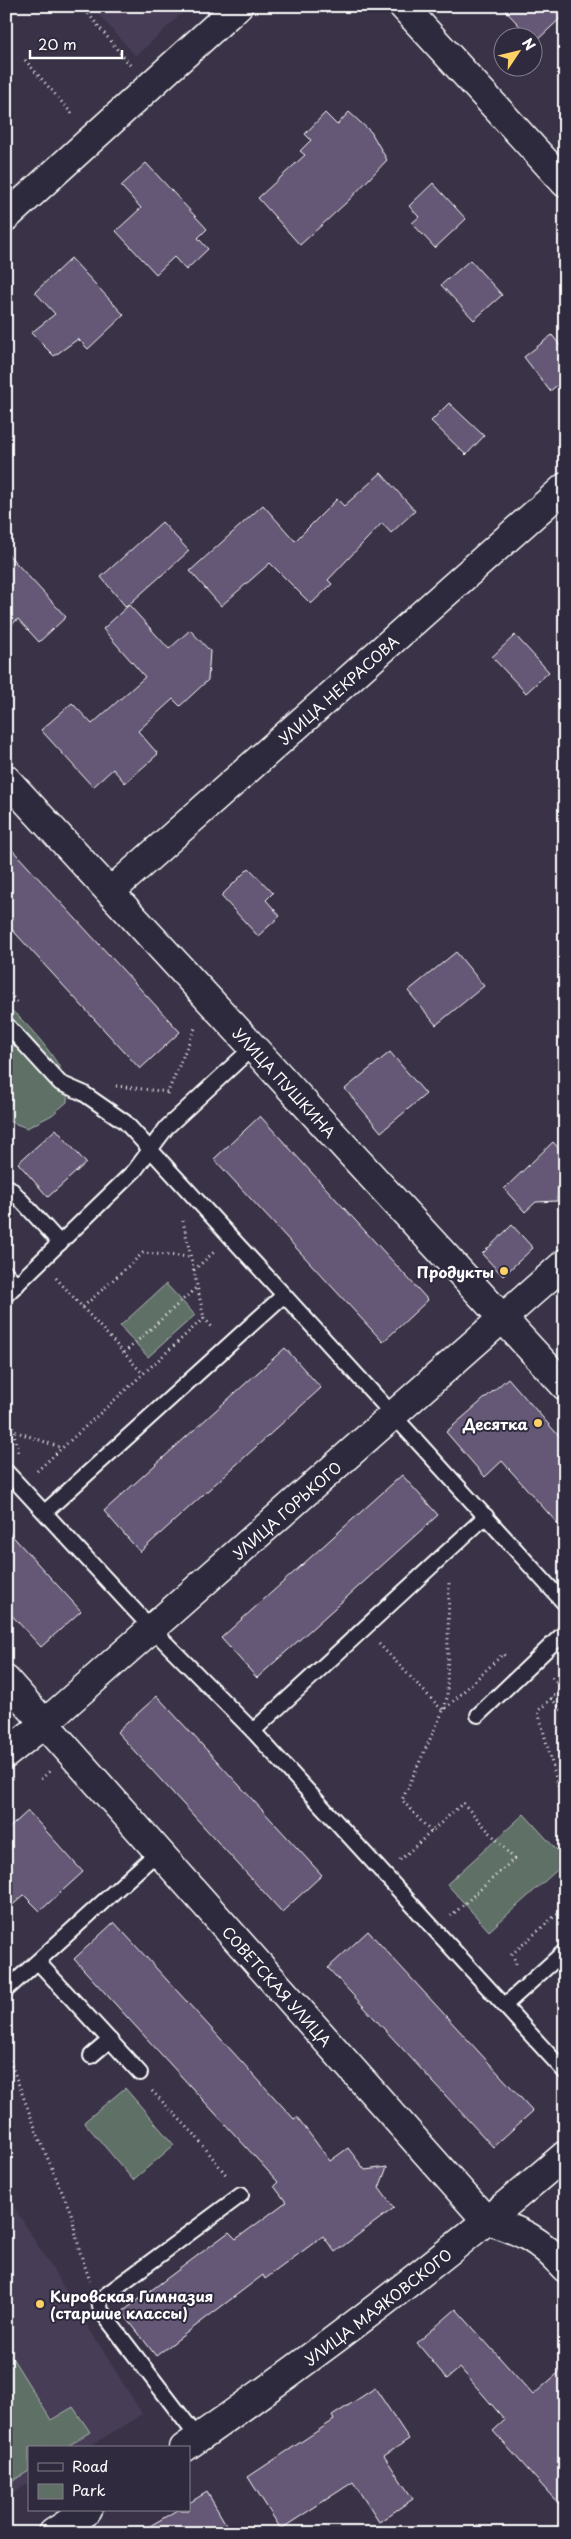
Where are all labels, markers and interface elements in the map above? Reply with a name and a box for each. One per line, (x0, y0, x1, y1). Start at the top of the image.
scale bar (30, 28, 122, 60)
north arrow (494, 28, 544, 78)
text: 20 m (38, 32, 77, 55)
text: N (517, 34, 541, 55)
street label: УЛИЦА НЕКРАСОВА (272, 629, 403, 749)
street label: УЛИЦА ПУШКИНА (228, 1022, 342, 1142)
place label: Продукты (417, 1260, 494, 1283)
marker: Продукты (498, 1265, 510, 1277)
place label: Десятка (462, 1412, 529, 1435)
marker: Десятка (532, 1417, 544, 1429)
street label: УЛИЦА ГОРЬКОГО (227, 1455, 346, 1564)
street label: СОВЕТСКАЯ УЛИЦА (218, 1920, 338, 2051)
street label: УЛИЦА МАЯКОВСКОГО (299, 2242, 456, 2370)
place label: Кировская Гимназия (старшие классы) (50, 2284, 213, 2324)
marker: Кировская Гимназия (старшие классы) (34, 2298, 46, 2310)
legend (28, 2446, 190, 2512)
text: Road (72, 2454, 108, 2477)
text: Park (72, 2478, 106, 2501)

